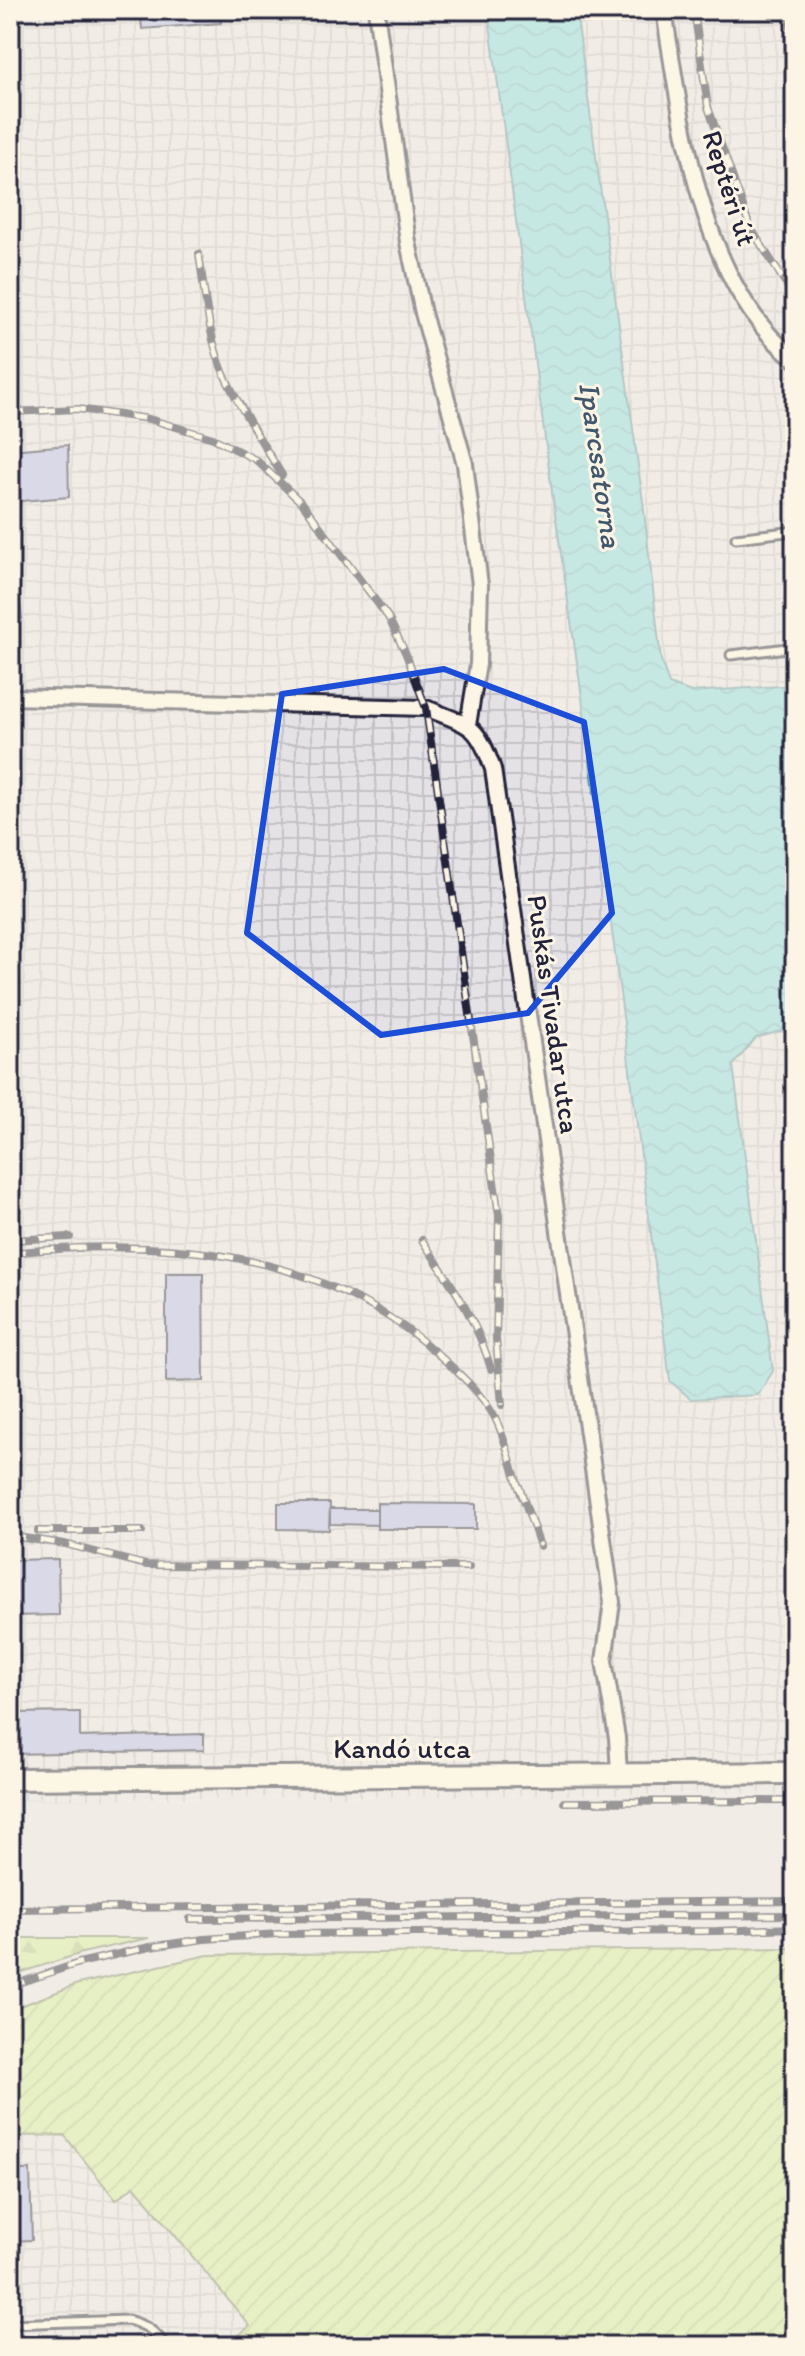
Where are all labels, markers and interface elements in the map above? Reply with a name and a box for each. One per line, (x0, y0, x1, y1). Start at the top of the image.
street label: Reptéri út (695, 126, 765, 250)
water label: Iparcsatorna (571, 380, 631, 551)
street label: Puskás Tivadar utca (520, 892, 588, 1136)
street label: Kandó utca (333, 1731, 471, 1765)

